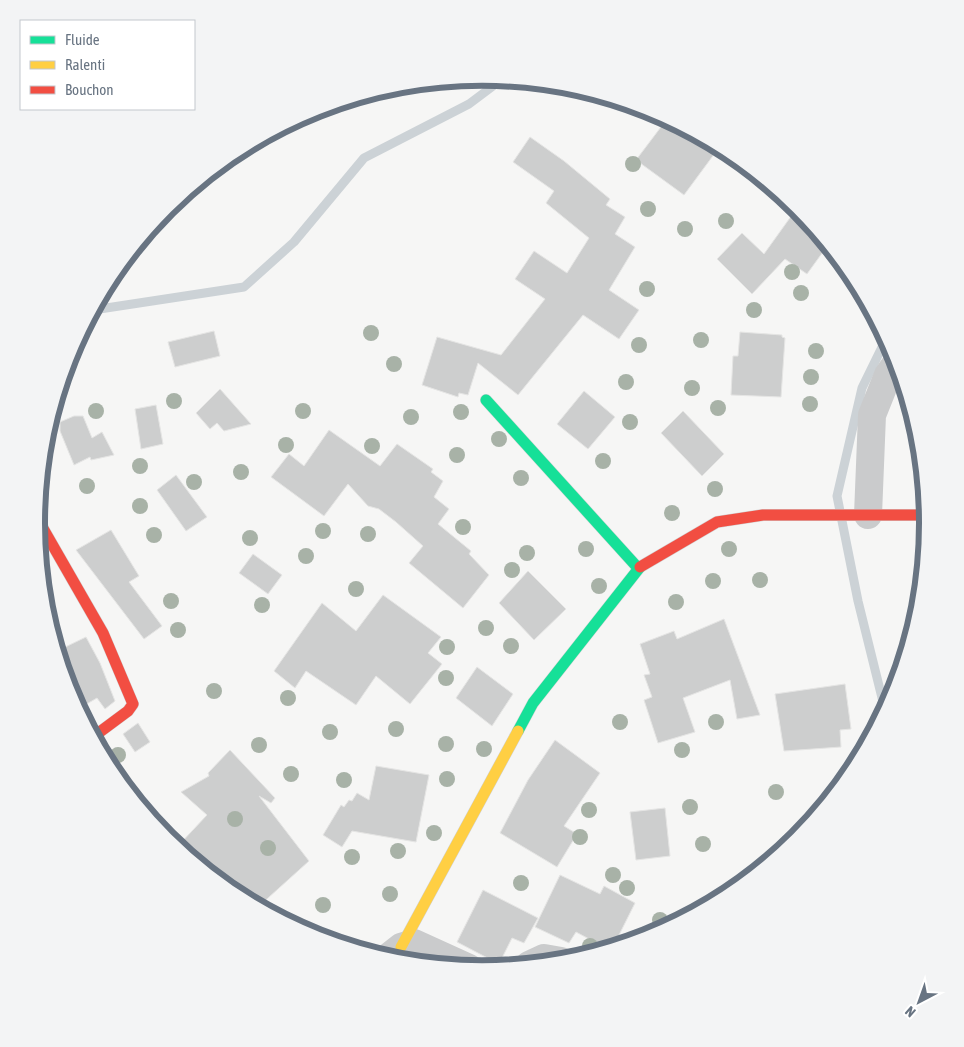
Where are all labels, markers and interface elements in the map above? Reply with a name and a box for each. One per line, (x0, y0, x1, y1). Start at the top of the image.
legend (20, 20, 195, 110)
text: Fluide (65, 31, 100, 48)
text: Ralenti (65, 56, 105, 73)
text: Bouchon (65, 81, 114, 98)
north arrow (894, 977, 944, 1027)
text: N (902, 1003, 919, 1021)

